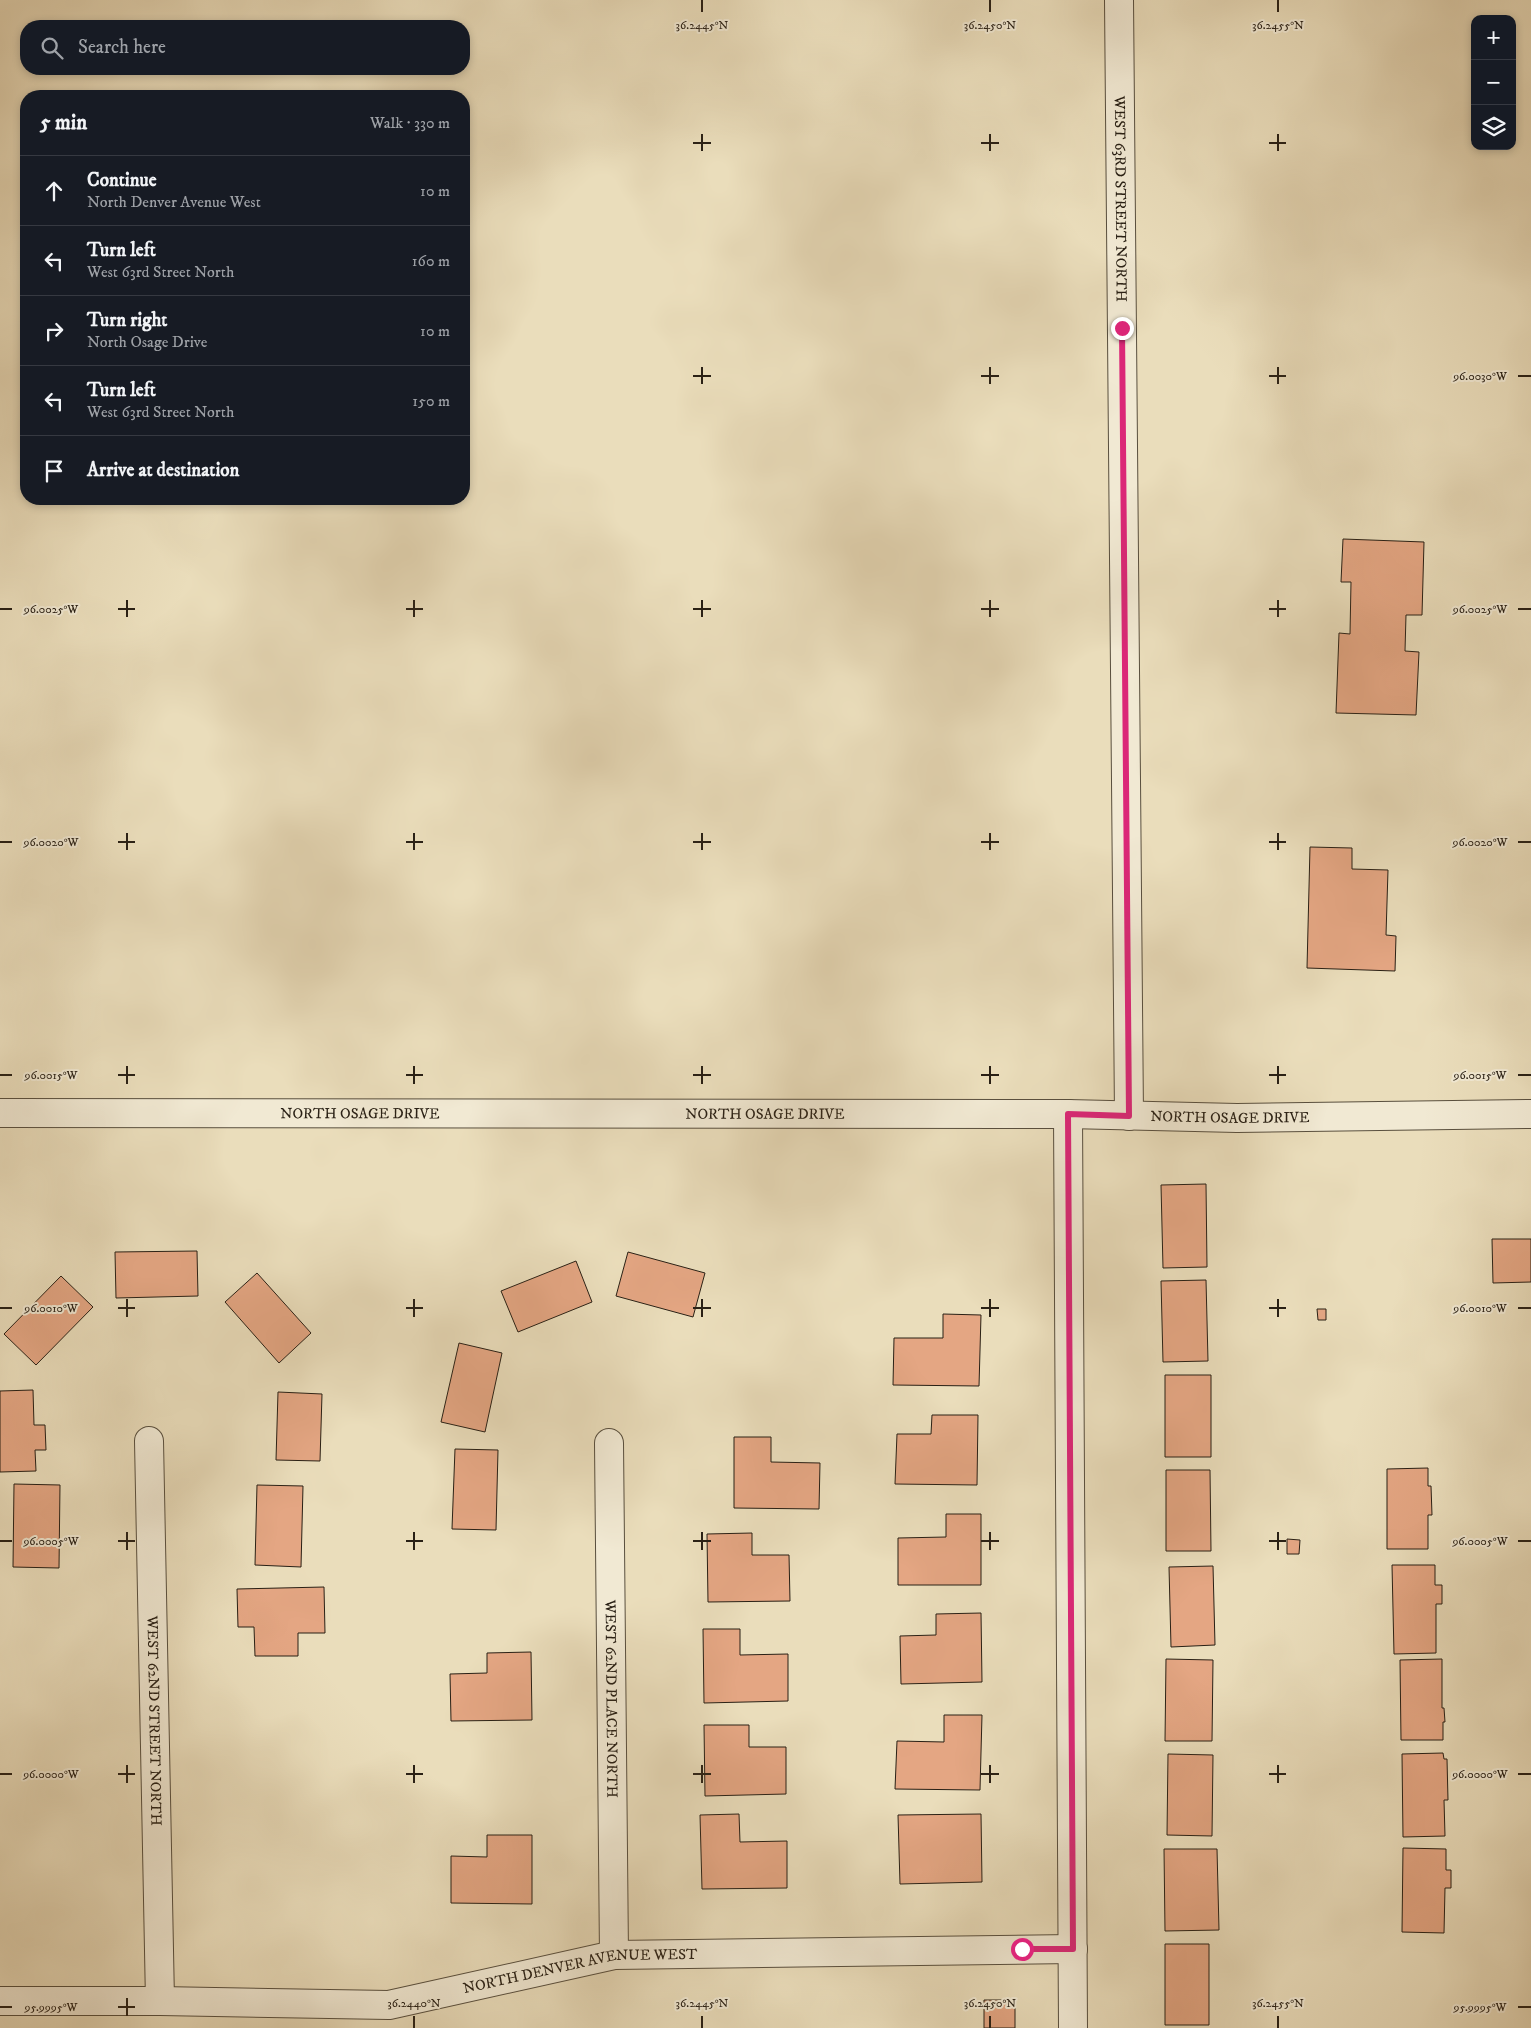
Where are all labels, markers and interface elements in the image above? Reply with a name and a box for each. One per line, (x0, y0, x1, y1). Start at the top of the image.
map controls (1471, 15, 1516, 150)
button: + (1471, 15, 1516, 60)
text: 36.2445°N (676, 18, 729, 33)
text: 36.2450°N (964, 18, 1016, 33)
text: 36.2455°N (1252, 18, 1304, 33)
search box (20, 20, 470, 75)
icon: search (38, 34, 66, 62)
text: Search here (78, 36, 166, 59)
button: − (1471, 60, 1516, 105)
street label: WEST 63RD STREET NORTH (1110, 95, 1131, 302)
button: layers (1471, 105, 1516, 150)
text: 5 min (40, 110, 87, 136)
text: Walk · 330 m (370, 113, 450, 133)
text: Continue (87, 169, 157, 192)
icon: ahead (40, 177, 68, 205)
text: 10 m (420, 181, 450, 201)
text: North Denver Avenue West (87, 192, 261, 212)
text: Turn left (87, 239, 156, 262)
icon: left (40, 247, 68, 275)
text: 160 m (412, 251, 450, 271)
text: West 63rd Street North (87, 262, 234, 282)
text: Turn right (87, 309, 167, 332)
icon: right (40, 317, 68, 345)
route end (1111, 317, 1134, 340)
text: 10 m (420, 321, 450, 341)
text: North Osage Drive (87, 332, 207, 352)
text: 96.0030°W (1452, 369, 1508, 384)
text: Turn left (87, 379, 156, 402)
icon: left (40, 387, 68, 415)
text: 150 m (412, 391, 450, 411)
text: West 63rd Street North (87, 402, 234, 422)
icon: arrive (40, 457, 68, 485)
text: Arrive at destination (87, 459, 239, 482)
text: 96.0025°W (23, 602, 79, 617)
text: 96.0025°W (1452, 602, 1508, 617)
text: 96.0020°W (22, 835, 80, 850)
text: 96.0020°W (1451, 835, 1509, 850)
text: 96.0015°W (23, 1068, 79, 1083)
text: 96.0015°W (1452, 1068, 1508, 1083)
street label: NORTH OSAGE DRIVE (280, 1104, 440, 1123)
street label: NORTH OSAGE DRIVE (685, 1105, 845, 1124)
street label: NORTH OSAGE DRIVE (1150, 1107, 1310, 1128)
text: 96.0010°W (23, 1301, 79, 1316)
text: 96.0010°W (1452, 1301, 1508, 1316)
text: 96.0005°W (22, 1534, 80, 1549)
text: 96.0005°W (1451, 1534, 1509, 1549)
street label: WEST 62ND PLACE NORTH (601, 1599, 621, 1798)
street label: WEST 62ND STREET NORTH (142, 1615, 166, 1826)
text: 96.0000°W (22, 1767, 80, 1782)
text: 96.0000°W (1451, 1767, 1509, 1782)
route start (1011, 1938, 1034, 1961)
street label: NORTH DENVER AVENUE WEST (461, 1945, 698, 1998)
text: 36.2440°N (387, 1996, 441, 2011)
text: 36.2445°N (676, 1996, 729, 2011)
text: 36.2450°N (964, 1996, 1016, 2011)
text: 36.2455°N (1252, 1996, 1304, 2011)
text: 95.9995°W (23, 2000, 79, 2015)
text: 95.9995°W (1452, 2000, 1508, 2015)

